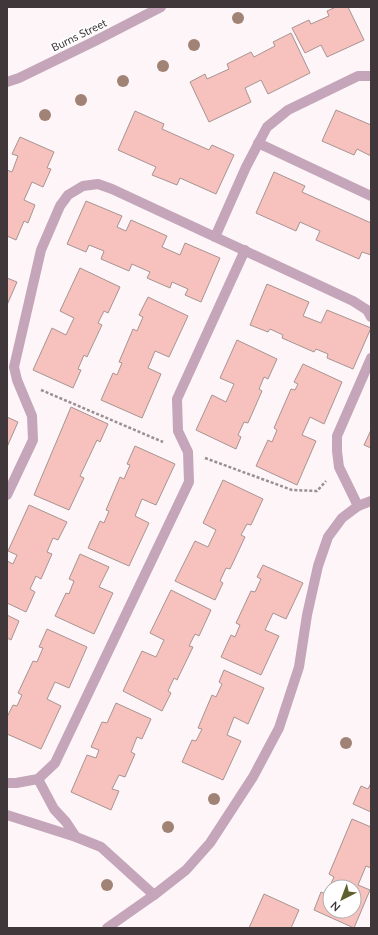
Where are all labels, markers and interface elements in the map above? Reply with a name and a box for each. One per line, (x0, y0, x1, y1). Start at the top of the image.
street label: Burns Street (49, 16, 109, 54)
north arrow (322, 879, 362, 919)
text: N (327, 899, 342, 914)

